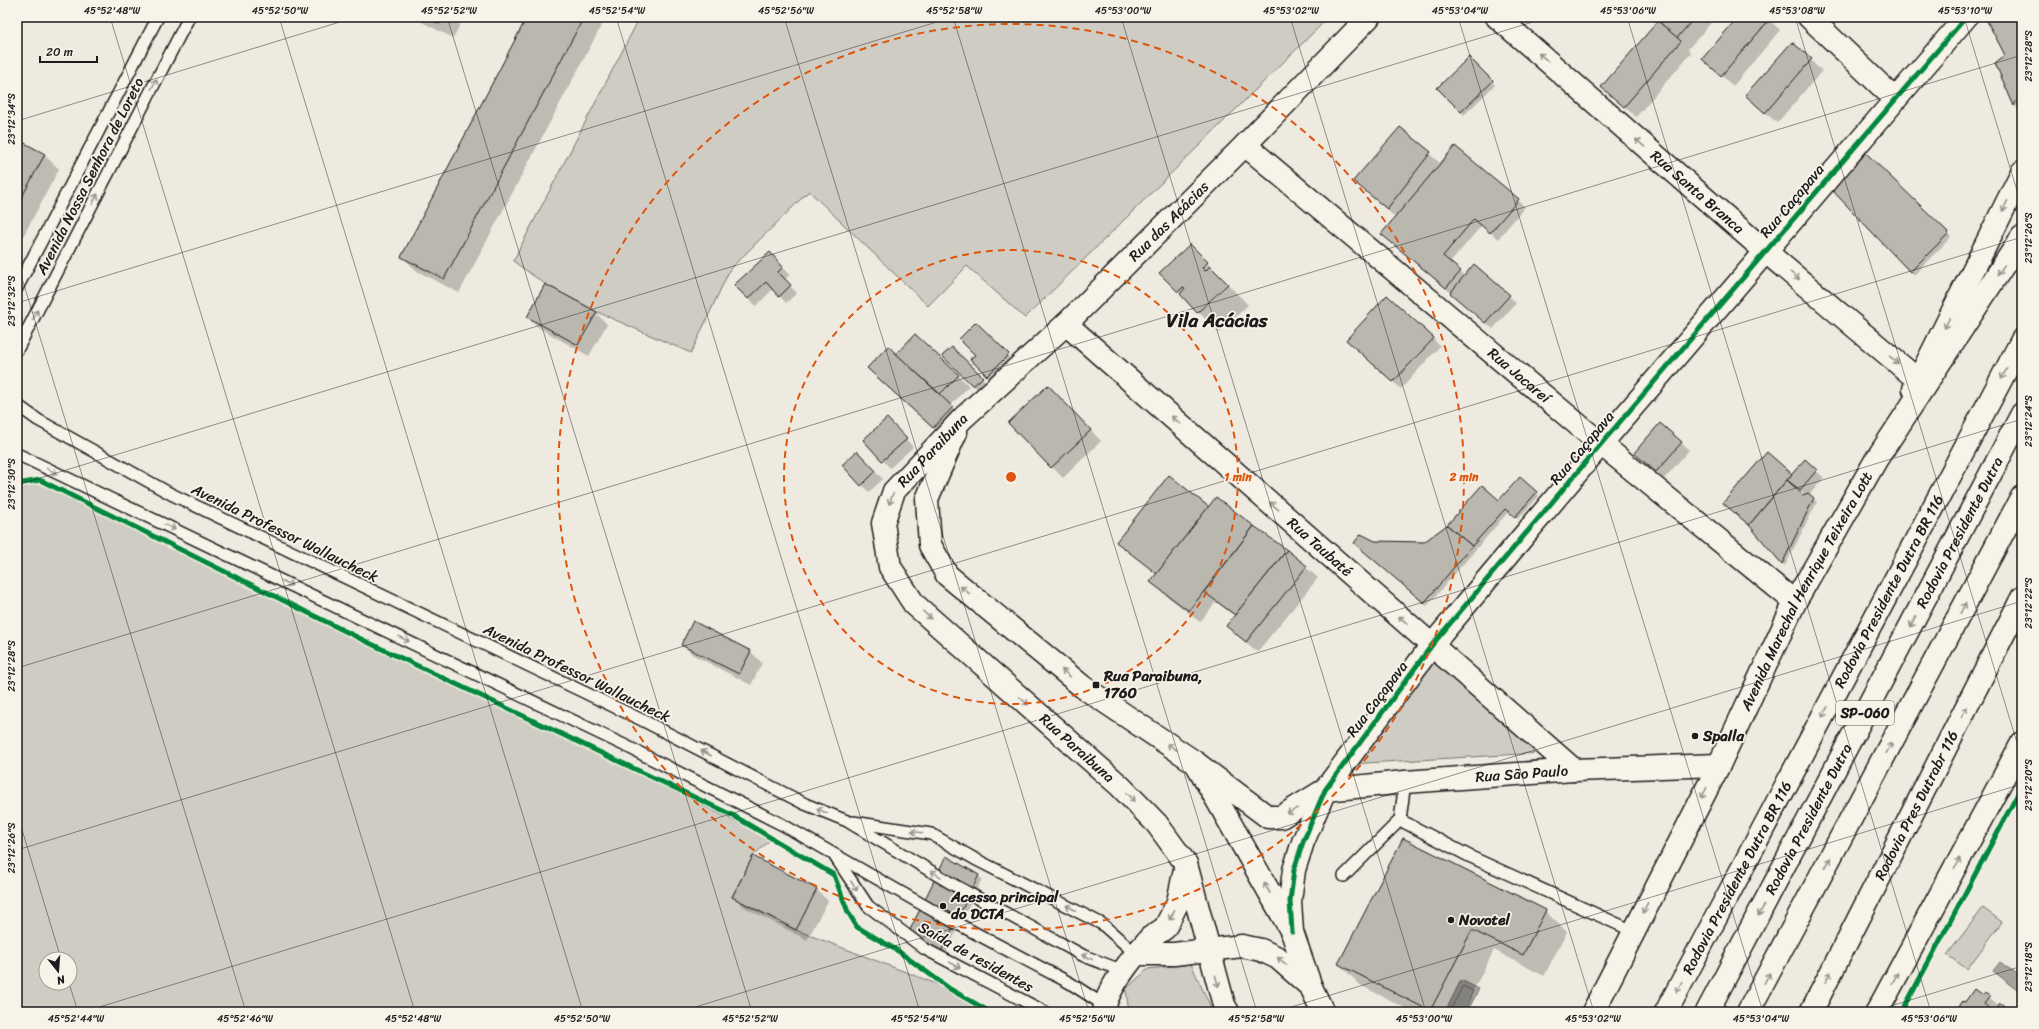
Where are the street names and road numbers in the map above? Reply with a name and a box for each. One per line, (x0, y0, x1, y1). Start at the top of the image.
street label: Avenida Nossa Senhora de Loreto (28, 72, 151, 280)
street label: Rua Santa Branca (1644, 143, 1751, 241)
street label: Rua Caçapava (1753, 158, 1831, 244)
street label: Rua das Acácias (1122, 175, 1215, 268)
street label: Rua Jacareí (1482, 341, 1558, 411)
street label: Rua Caçapava (1543, 405, 1621, 491)
street label: Rua Paraibuna (891, 407, 975, 494)
street label: Rodovia Presidente Dutra (1909, 452, 2010, 613)
street label: Avenida Marechal Henrique Teixeira Lott (1733, 466, 1880, 716)
street label: Avenida Professor Wallaucheck (186, 476, 383, 590)
street label: Rodovia Presidente Dutra BR 116 (1827, 490, 1951, 693)
street label: Rua Taubaté (1281, 511, 1359, 584)
street label: Avenida Professor Wallaucheck (478, 616, 675, 730)
street label: Rua Caçapava (1339, 655, 1415, 743)
road number: SP-060 (1836, 701, 1894, 725)
street label: Rua Paraibuna (1033, 707, 1121, 790)
street label: Rodovia Pres Dutrabr 116 (1867, 726, 1966, 885)
street label: Rodovia Presidente Dutra (1758, 738, 1859, 900)
street label: Rua São Paulo (1474, 757, 1569, 790)
street label: Rodovia Presidente Dutra BR 116 (1675, 776, 1799, 979)
street label: Saída de residentes (913, 914, 1039, 1000)

